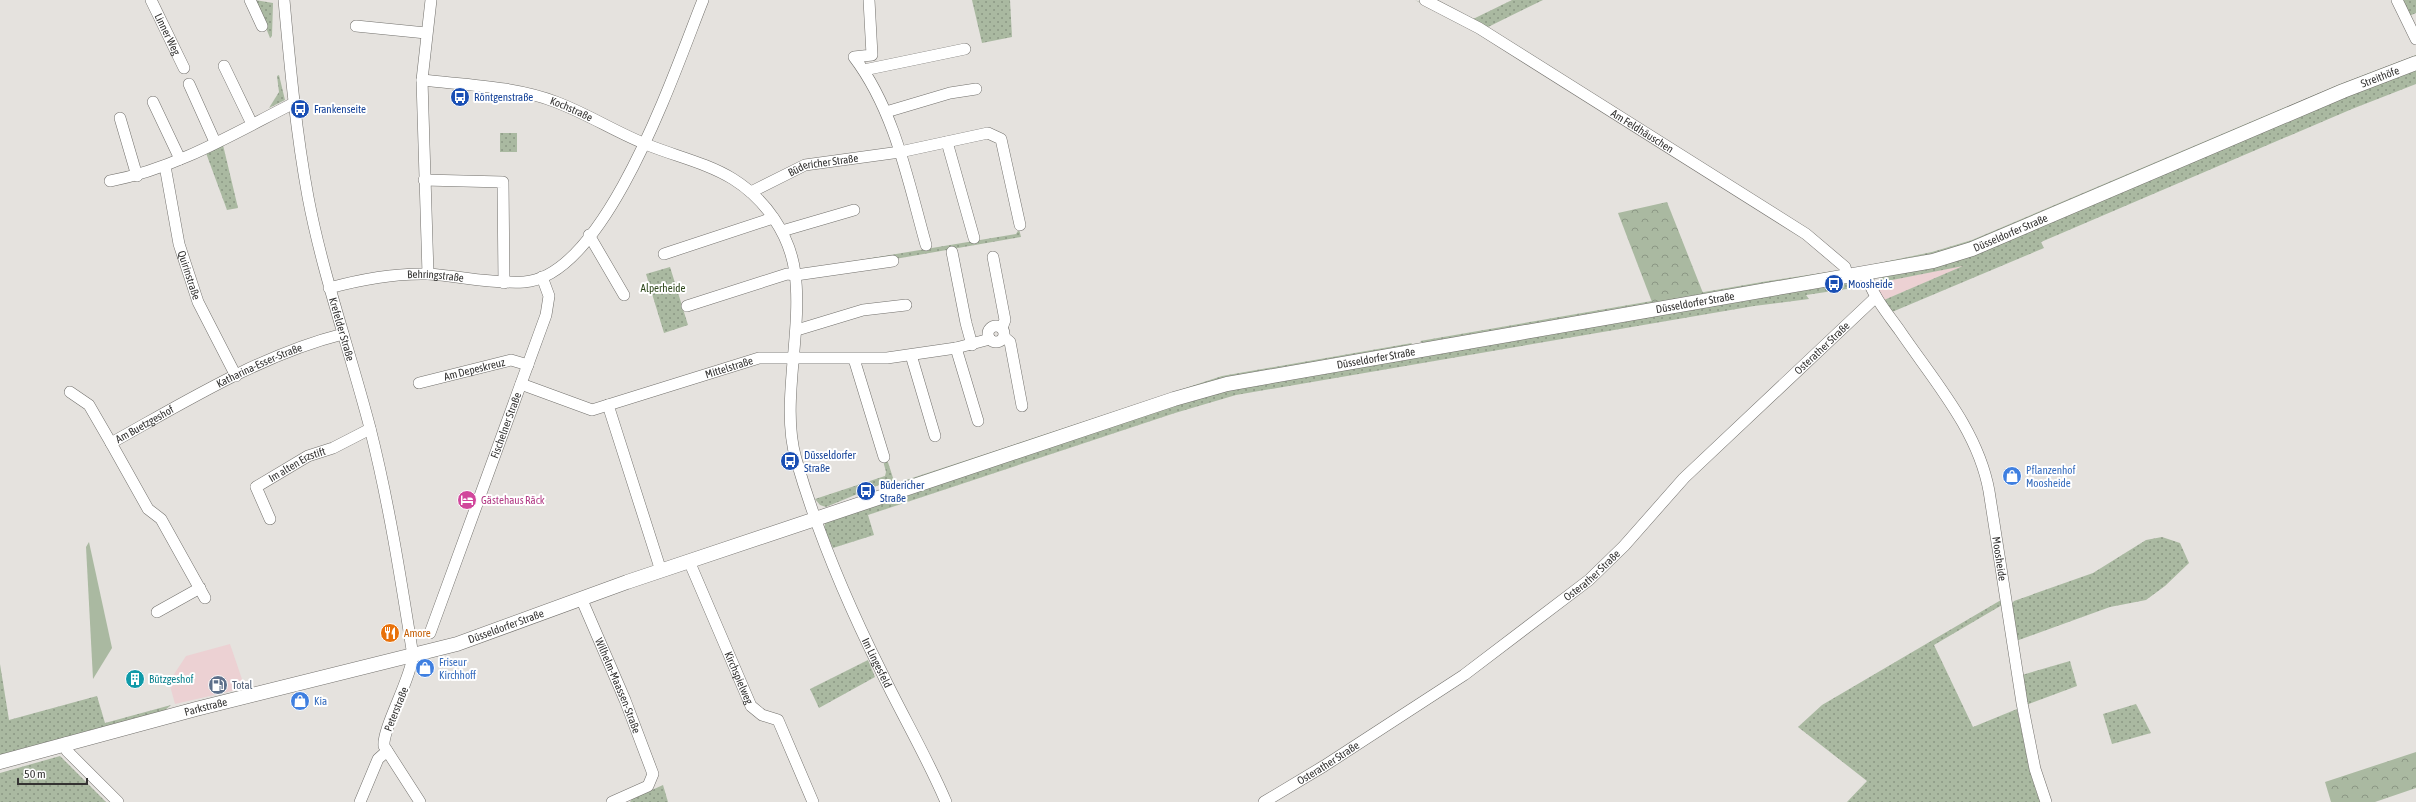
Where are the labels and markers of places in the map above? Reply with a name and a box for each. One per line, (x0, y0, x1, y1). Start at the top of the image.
bus stop icon: Röntgenstraße (449, 86, 471, 108)
place label: Röntgenstraße (474, 91, 533, 103)
bus stop icon: Frankenseite (289, 98, 311, 120)
place label: Frankenseite (314, 103, 366, 115)
bus stop icon: Moosheide (1823, 273, 1845, 295)
place label: Moosheide (1848, 278, 1893, 290)
place label: Düsseldorfer Straße (804, 449, 857, 474)
bus stop icon: Düsseldorfer Straße (779, 450, 801, 472)
place label: Pflanzenhof Moosheide (2026, 464, 2076, 489)
shop icon: Pflanzenhof Moosheide (2001, 465, 2023, 487)
place label: Büdericher Straße (880, 479, 925, 504)
bus stop icon: Büdericher Straße (855, 480, 877, 502)
hotel icon: Gästehaus Räck (456, 489, 478, 511)
place label: Gästehaus Räck (481, 494, 545, 506)
restaurant icon: Amore (379, 622, 401, 644)
place label: Amore (404, 627, 431, 639)
place label: Friseur Kirchhoff (439, 656, 476, 681)
shop icon: Friseur Kirchhoff (414, 657, 436, 679)
building icon: Bützgeshof (124, 668, 146, 690)
place label: Bützgeshof (149, 673, 194, 685)
fuel station icon: Total (207, 674, 229, 696)
place label: Total (232, 679, 253, 691)
shop icon: Kia (289, 690, 311, 712)
place label: Kia (314, 695, 327, 707)

